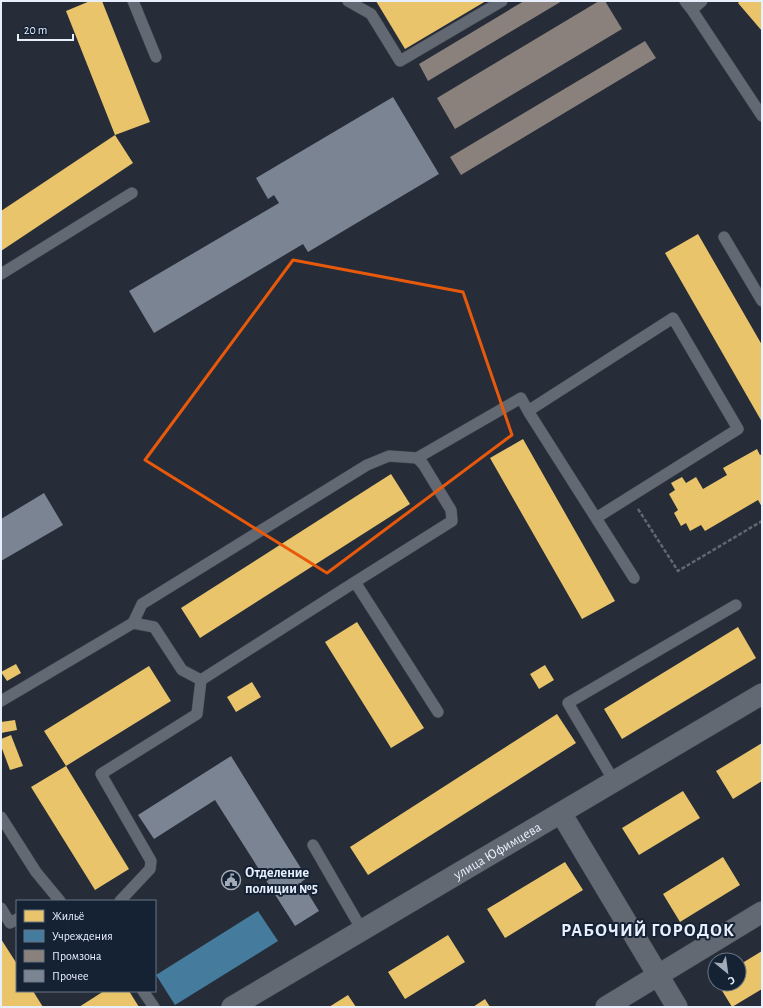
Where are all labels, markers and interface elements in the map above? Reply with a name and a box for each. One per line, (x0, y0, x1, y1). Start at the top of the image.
scale bar (18, 16, 73, 42)
text: 20 m (24, 24, 47, 36)
street label: улица Юфимцева (451, 820, 544, 883)
place label: Отделение полиции №5 (245, 866, 318, 896)
public building icon: Отделение полиции №5 (220, 869, 242, 891)
legend (16, 900, 156, 992)
text: Жильё (52, 910, 84, 922)
district label: РАБОЧИЙ ГОРОДОК (561, 920, 735, 940)
text: Учреждения (52, 930, 113, 942)
text: Промзона (52, 950, 102, 962)
north arrow (707, 952, 747, 992)
text: Прочее (52, 970, 88, 982)
text: С (726, 974, 737, 987)

